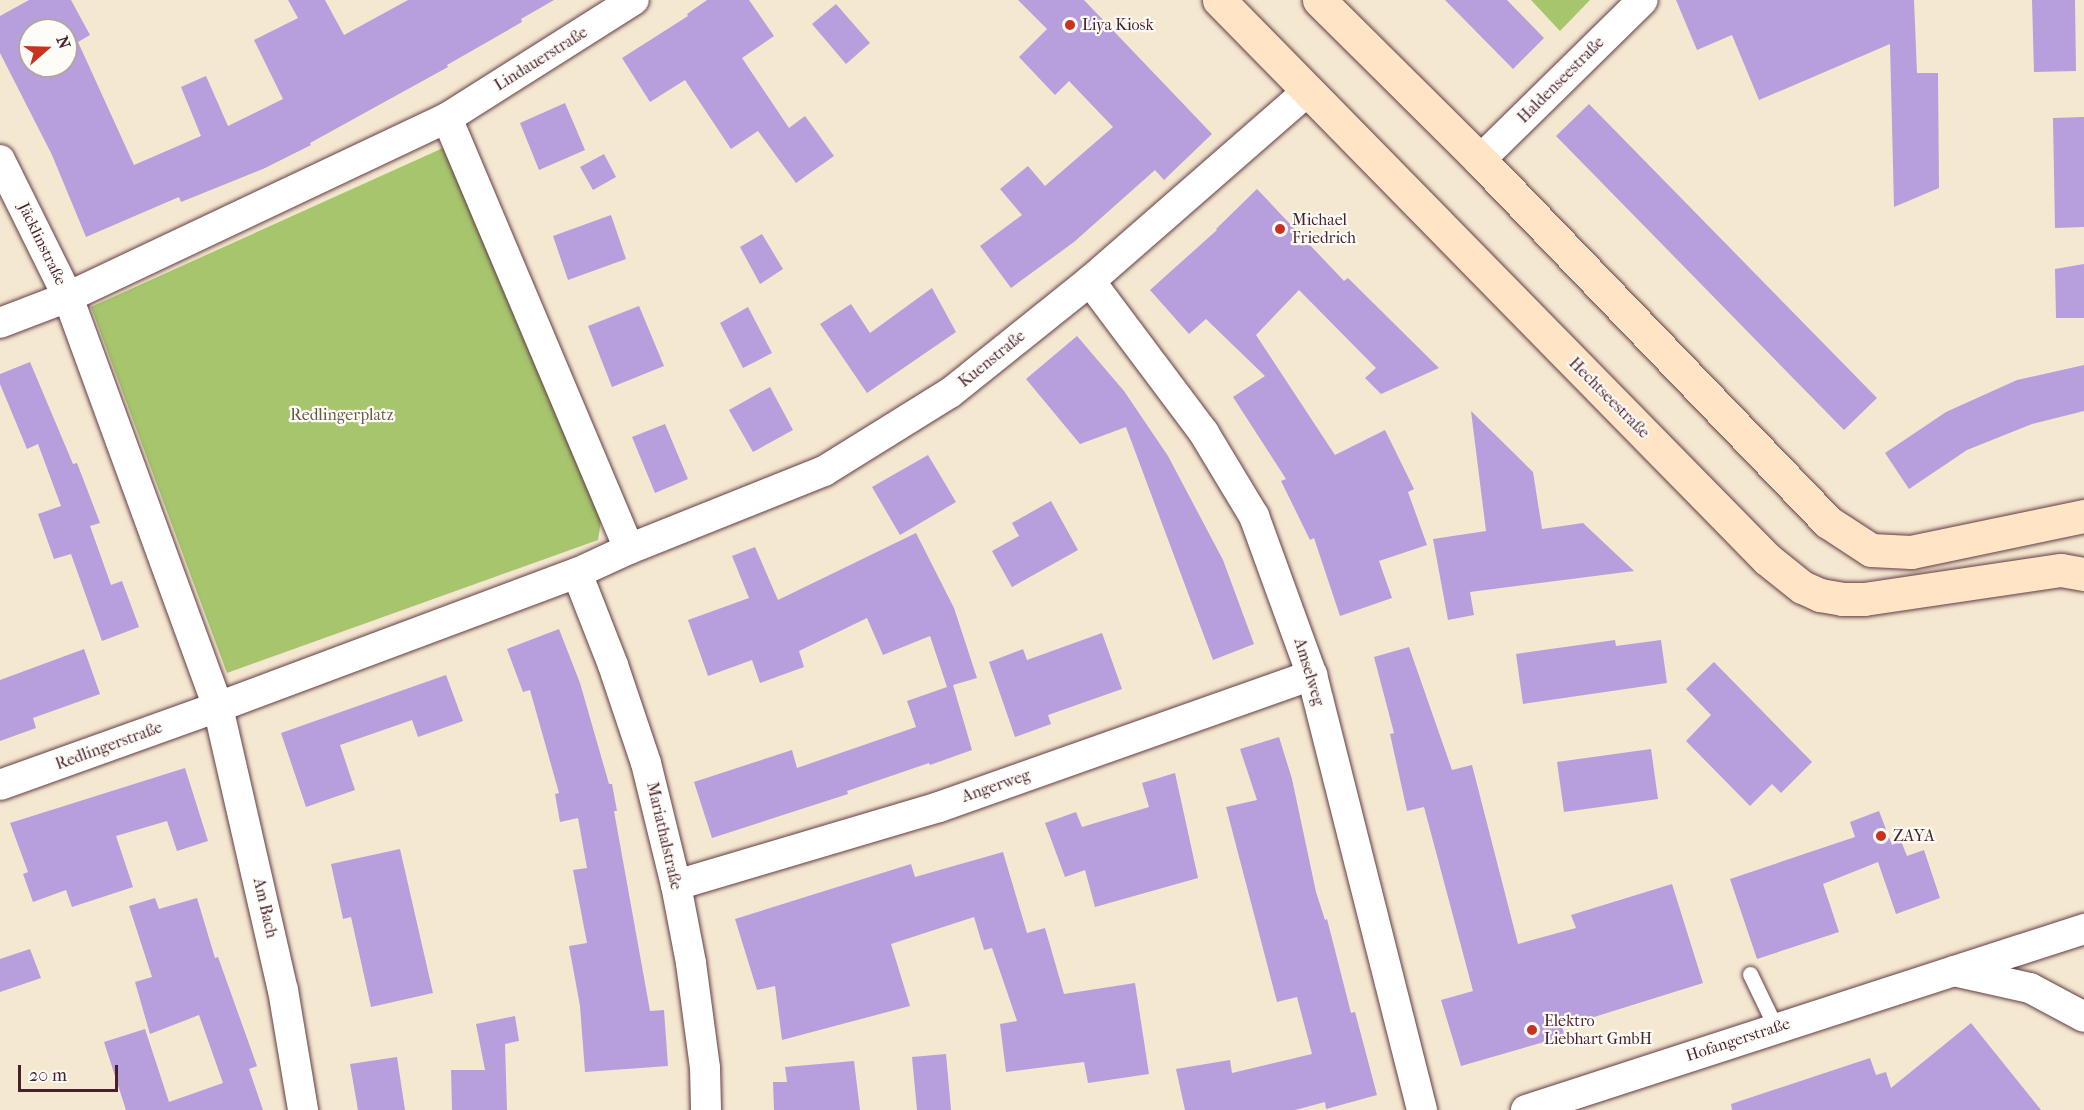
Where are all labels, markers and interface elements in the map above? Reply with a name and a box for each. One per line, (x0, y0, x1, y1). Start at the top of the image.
place label: Liya Kiosk (1082, 15, 1154, 35)
north arrow (18, 18, 78, 78)
marker: Liya Kiosk (1063, 18, 1077, 32)
street label: Lindauerstraße (491, 23, 591, 95)
text: N (52, 33, 75, 51)
street label: Haldenseestraße (1514, 33, 1608, 127)
street label: Jäcklinstraße (14, 200, 70, 288)
place label: Michael Friedrich (1292, 210, 1356, 248)
marker: Michael Friedrich (1273, 222, 1287, 236)
street label: Kuenstraße (955, 326, 1029, 392)
street label: Hechtseestraße (1565, 354, 1653, 442)
park label: Redlingerplatz (290, 405, 394, 425)
street label: Amselweg (1290, 636, 1328, 708)
street label: Redlingerstraße (53, 718, 165, 774)
street label: Angerweg (959, 765, 1033, 807)
street label: Mariathalstraße (642, 780, 686, 892)
place label: ZAYA (1893, 826, 1935, 846)
marker: ZAYA (1874, 829, 1888, 843)
street label: Am Bach (249, 876, 281, 940)
place label: Elektro Liebhart GmbH (1544, 1011, 1652, 1049)
street label: Hofangerstraße (1684, 1014, 1792, 1066)
marker: Elektro Liebhart GmbH (1525, 1023, 1539, 1037)
scale bar (21, 1053, 122, 1091)
text: 20 m (29, 1065, 67, 1086)

